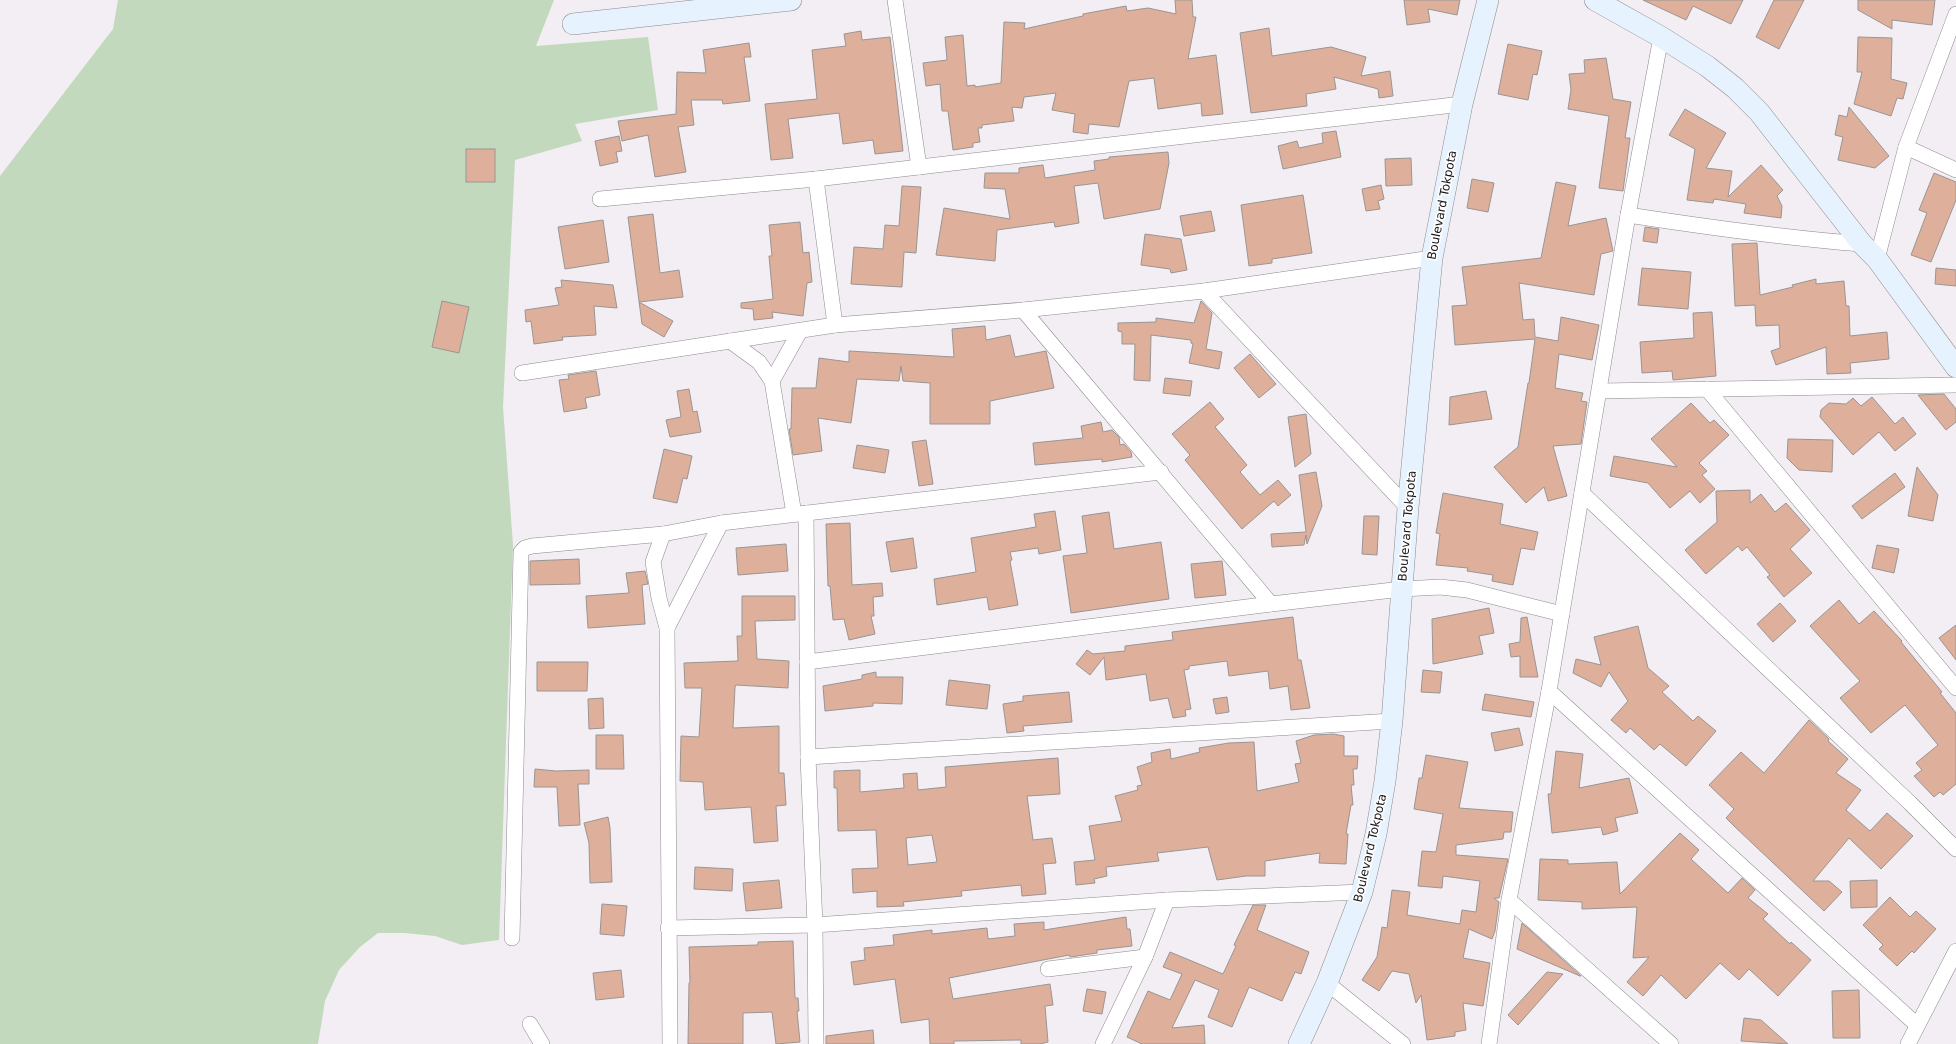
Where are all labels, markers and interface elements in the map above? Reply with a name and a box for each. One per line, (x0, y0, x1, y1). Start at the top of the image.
street label: Boulevard Tokpota (1425, 149, 1459, 261)
street label: Boulevard Tokpota (1395, 470, 1419, 582)
street label: Boulevard Tokpota (1351, 792, 1389, 904)

